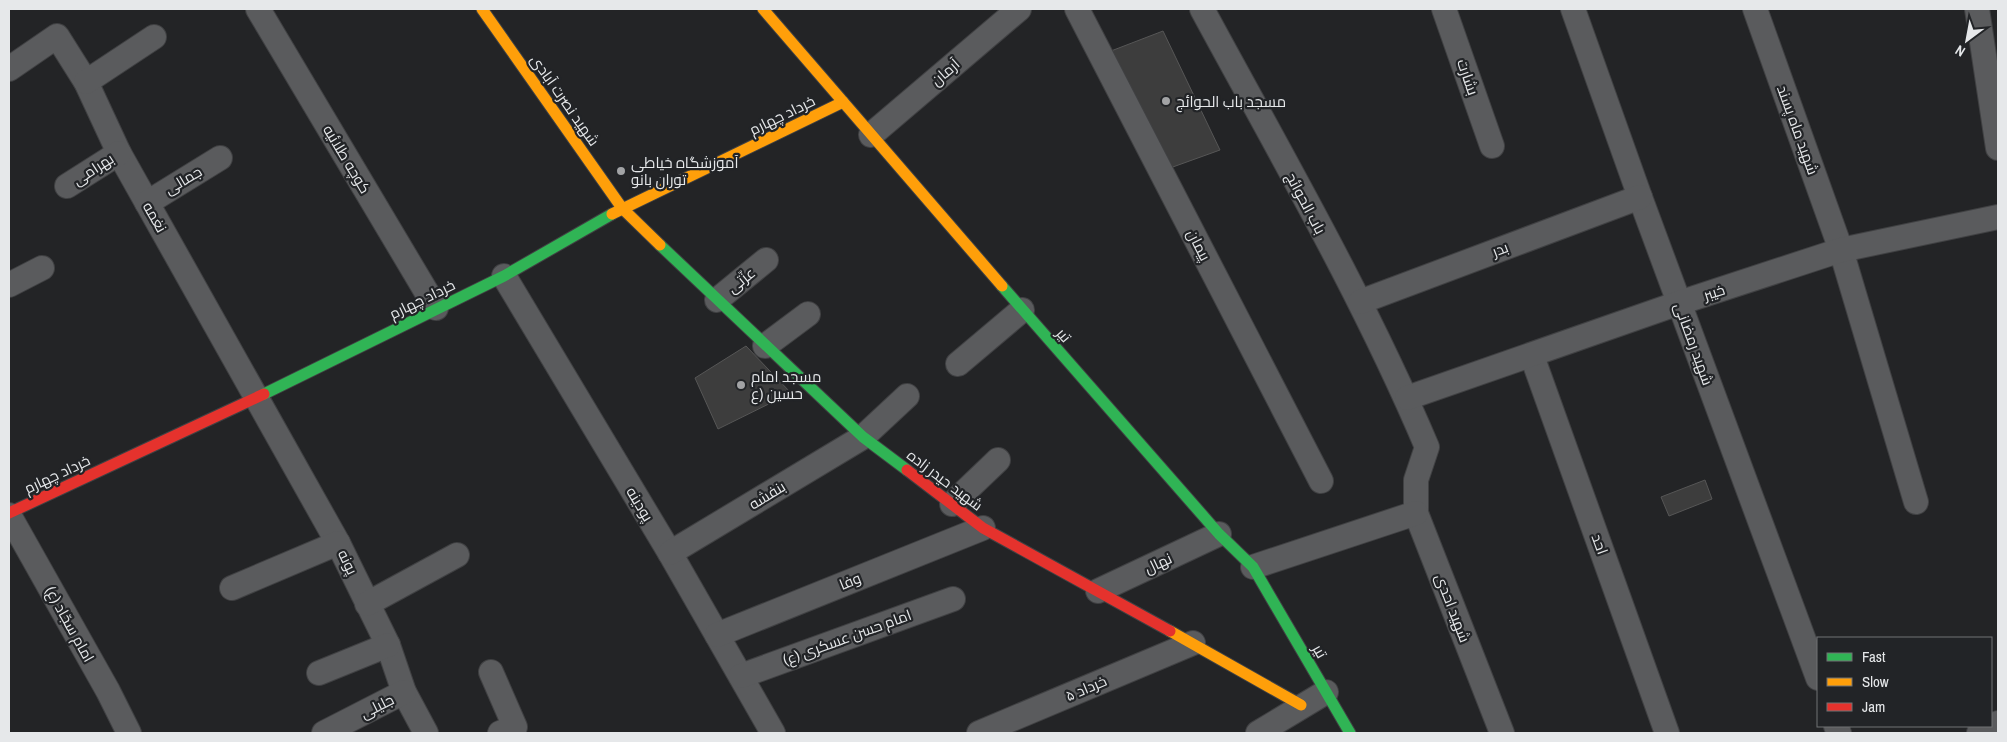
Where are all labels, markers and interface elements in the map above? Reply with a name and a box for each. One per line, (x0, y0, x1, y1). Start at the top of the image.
north arrow (1942, 15, 1992, 65)
text: N (1952, 41, 1968, 61)
street label: شهید نصرت آبادی (526, 50, 604, 150)
street label: آرمان (926, 54, 964, 90)
street label: بشارت (1452, 56, 1484, 98)
street label: شهید ماه پسند (1772, 82, 1824, 178)
street label: خرداد چهارم (746, 90, 818, 140)
place label: مسجد باب الحوائج (1176, 91, 1286, 113)
marker: مسجد باب الحوائج (1160, 95, 1172, 107)
street label: کوچه طلائیه (318, 121, 376, 197)
street label: بهرامی (68, 148, 118, 190)
place label: آموزشگاه خیاطی توران بانو (631, 152, 738, 190)
street label: جمالی (160, 161, 206, 199)
marker: آموزشگاه خیاطی توران بانو (615, 165, 627, 177)
street label: باب الحوائج (1280, 168, 1331, 238)
street label: نغمه (138, 198, 172, 236)
street label: پیمان (1182, 226, 1216, 264)
street label: بدر (1488, 236, 1511, 262)
street label: عزّتی (722, 262, 760, 298)
street label: خرداد چهارم (386, 274, 458, 324)
street label: خیبر (1700, 279, 1728, 306)
street label: شهید رمضانی (1669, 300, 1719, 388)
street label: تیر (1051, 322, 1076, 347)
place label: مسجد امام حسین (ع (751, 366, 822, 405)
marker: مسجد امام حسین (ع (735, 379, 747, 391)
street label: شهید حیدر زاده (903, 444, 987, 516)
street label: خرداد چهارم (20, 450, 94, 498)
street label: بنفشه (745, 476, 789, 514)
street label: پودینه (621, 483, 659, 525)
street label: احد (1587, 531, 1613, 557)
street label: پونه (333, 546, 363, 578)
street label: نهال (1141, 547, 1175, 579)
street label: وفا (836, 567, 864, 595)
street label: شهید احدی (1430, 571, 1476, 645)
street label: امام سجّاد (ع) (40, 582, 100, 666)
street label: امام حسن عسکری (ع) (780, 604, 914, 671)
legend (1817, 637, 1992, 727)
street label: تیر (1307, 639, 1332, 662)
text: Fast (1862, 646, 1886, 667)
street label: خرداد ۵ (1062, 670, 1110, 706)
text: Slow (1862, 671, 1889, 692)
street label: جلیلی (357, 689, 397, 723)
text: Jam (1862, 696, 1885, 717)

